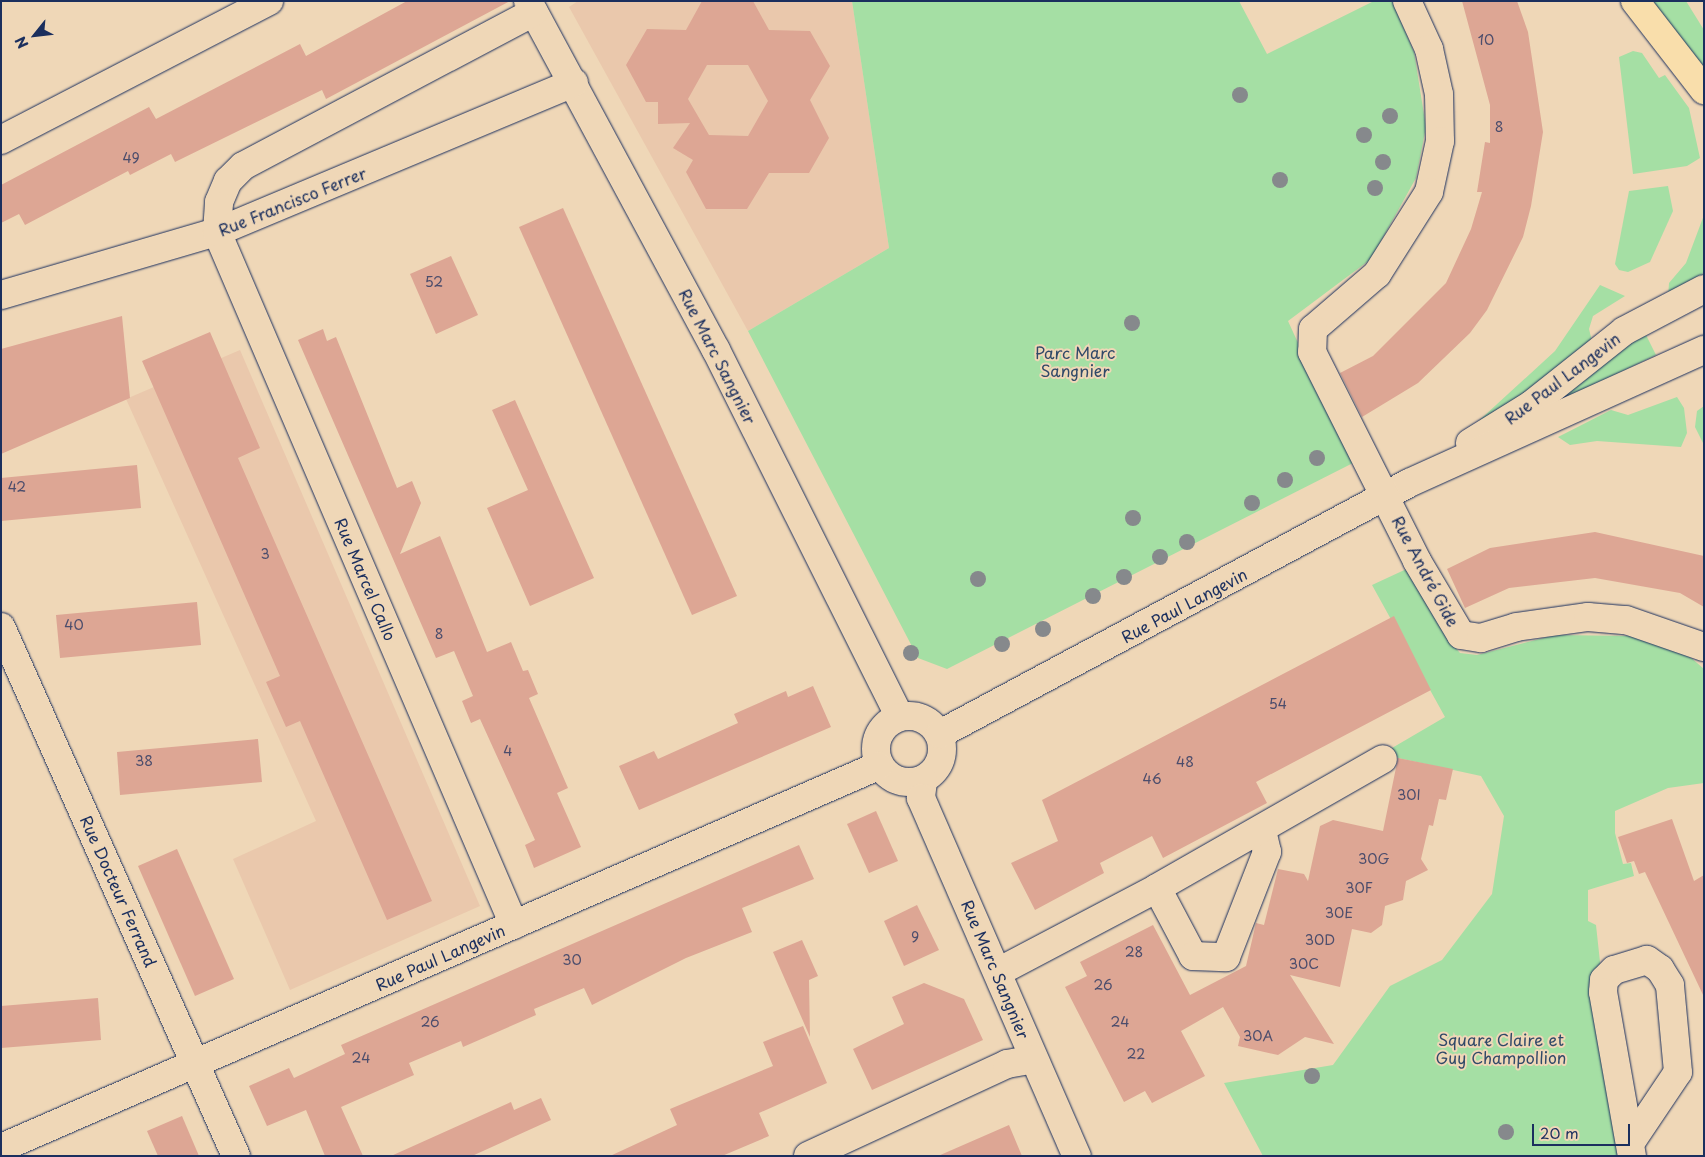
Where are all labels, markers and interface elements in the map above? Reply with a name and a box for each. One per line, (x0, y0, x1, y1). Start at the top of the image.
north arrow (10, 10, 60, 60)
house number: 10 (1478, 32, 1494, 48)
text: N (10, 33, 33, 52)
house number: 8 (1495, 119, 1503, 135)
house number: 49 (122, 150, 140, 166)
street label: Rue Francisco Ferrer (214, 162, 370, 240)
house number: 52 (425, 274, 443, 290)
street label: Rue Marc Sangnier (676, 285, 760, 427)
street label: Rue Paul Langevin (1500, 328, 1624, 428)
park label: Parc Marc Sangnier (1035, 342, 1115, 380)
house number: 42 (8, 479, 26, 495)
street label: Rue André Gide (1389, 512, 1463, 630)
street label: Rue Marcel Callo (331, 514, 401, 644)
house number: 3 (260, 546, 270, 562)
street label: Rue Paul Langevin (1117, 563, 1251, 647)
house number: 40 (64, 617, 84, 633)
house number: 8 (435, 626, 443, 642)
house number: 54 (1269, 696, 1287, 712)
house number: 4 (503, 743, 513, 759)
house number: 38 (135, 753, 153, 769)
house number: 48 (1176, 754, 1194, 770)
house number: 46 (1142, 771, 1162, 787)
house number: 30I (1397, 787, 1421, 803)
street label: Rue Docteur Ferrand (77, 812, 161, 970)
house number: 30G (1358, 851, 1390, 867)
house number: 30F (1345, 880, 1373, 896)
street label: Rue Marc Sangnier (958, 896, 1034, 1042)
house number: 30E (1325, 905, 1353, 921)
street label: Rue Paul Langevin (372, 920, 508, 994)
house number: 9 (911, 929, 919, 945)
house number: 30D (1305, 932, 1335, 948)
house number: 28 (1125, 944, 1143, 960)
house number: 30 (562, 952, 582, 968)
house number: 30C (1289, 956, 1319, 972)
house number: 26 (1093, 977, 1113, 993)
house number: 26 (420, 1014, 440, 1030)
house number: 24 (1111, 1014, 1129, 1030)
house number: 30A (1243, 1028, 1273, 1044)
park label: Square Claire et Guy Champollion (1435, 1029, 1567, 1067)
house number: 22 (1127, 1046, 1145, 1062)
house number: 24 (352, 1050, 370, 1066)
scale bar (1535, 1114, 1632, 1146)
text: 20 m (1540, 1121, 1579, 1144)

